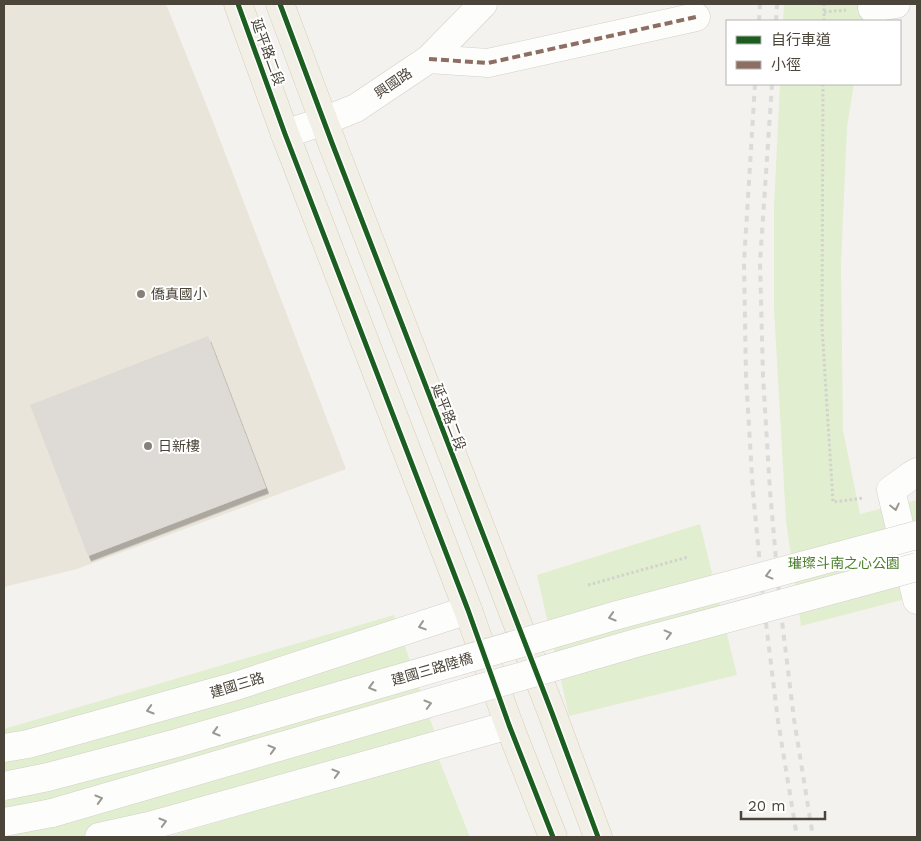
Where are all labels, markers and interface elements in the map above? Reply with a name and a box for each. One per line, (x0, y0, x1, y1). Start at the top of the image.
street label: 延平路二段 (249, 16, 287, 88)
legend (726, 20, 901, 85)
text: 自行車道 (771, 31, 831, 49)
text: 小徑 (771, 56, 801, 74)
street label: 興國路 (371, 65, 415, 101)
place label: 僑真國小 (151, 286, 207, 302)
marker: 僑真國小 (135, 288, 147, 300)
street label: 延平路二段 (429, 381, 469, 453)
place label: 日新樓 (158, 438, 200, 454)
marker: 日新樓 (142, 440, 154, 452)
one-way arrow (889, 502, 900, 511)
park label: 璀璨斗南之心公園 (788, 555, 900, 571)
one-way arrow (764, 569, 773, 580)
one-way arrow (608, 611, 616, 621)
one-way arrow (418, 620, 426, 630)
one-way arrow (664, 630, 672, 640)
street label: 建國三路陸橋 (389, 650, 475, 688)
street label: 建國三路 (208, 669, 266, 701)
one-way arrow (368, 681, 376, 691)
one-way arrow (423, 699, 432, 709)
one-way arrow (146, 705, 154, 715)
one-way arrow (211, 726, 220, 737)
one-way arrow (267, 745, 276, 755)
one-way arrow (332, 768, 341, 779)
scale bar (741, 788, 825, 820)
one-way arrow (94, 795, 103, 805)
text: 20 m (748, 797, 786, 815)
one-way arrow (159, 817, 168, 828)

